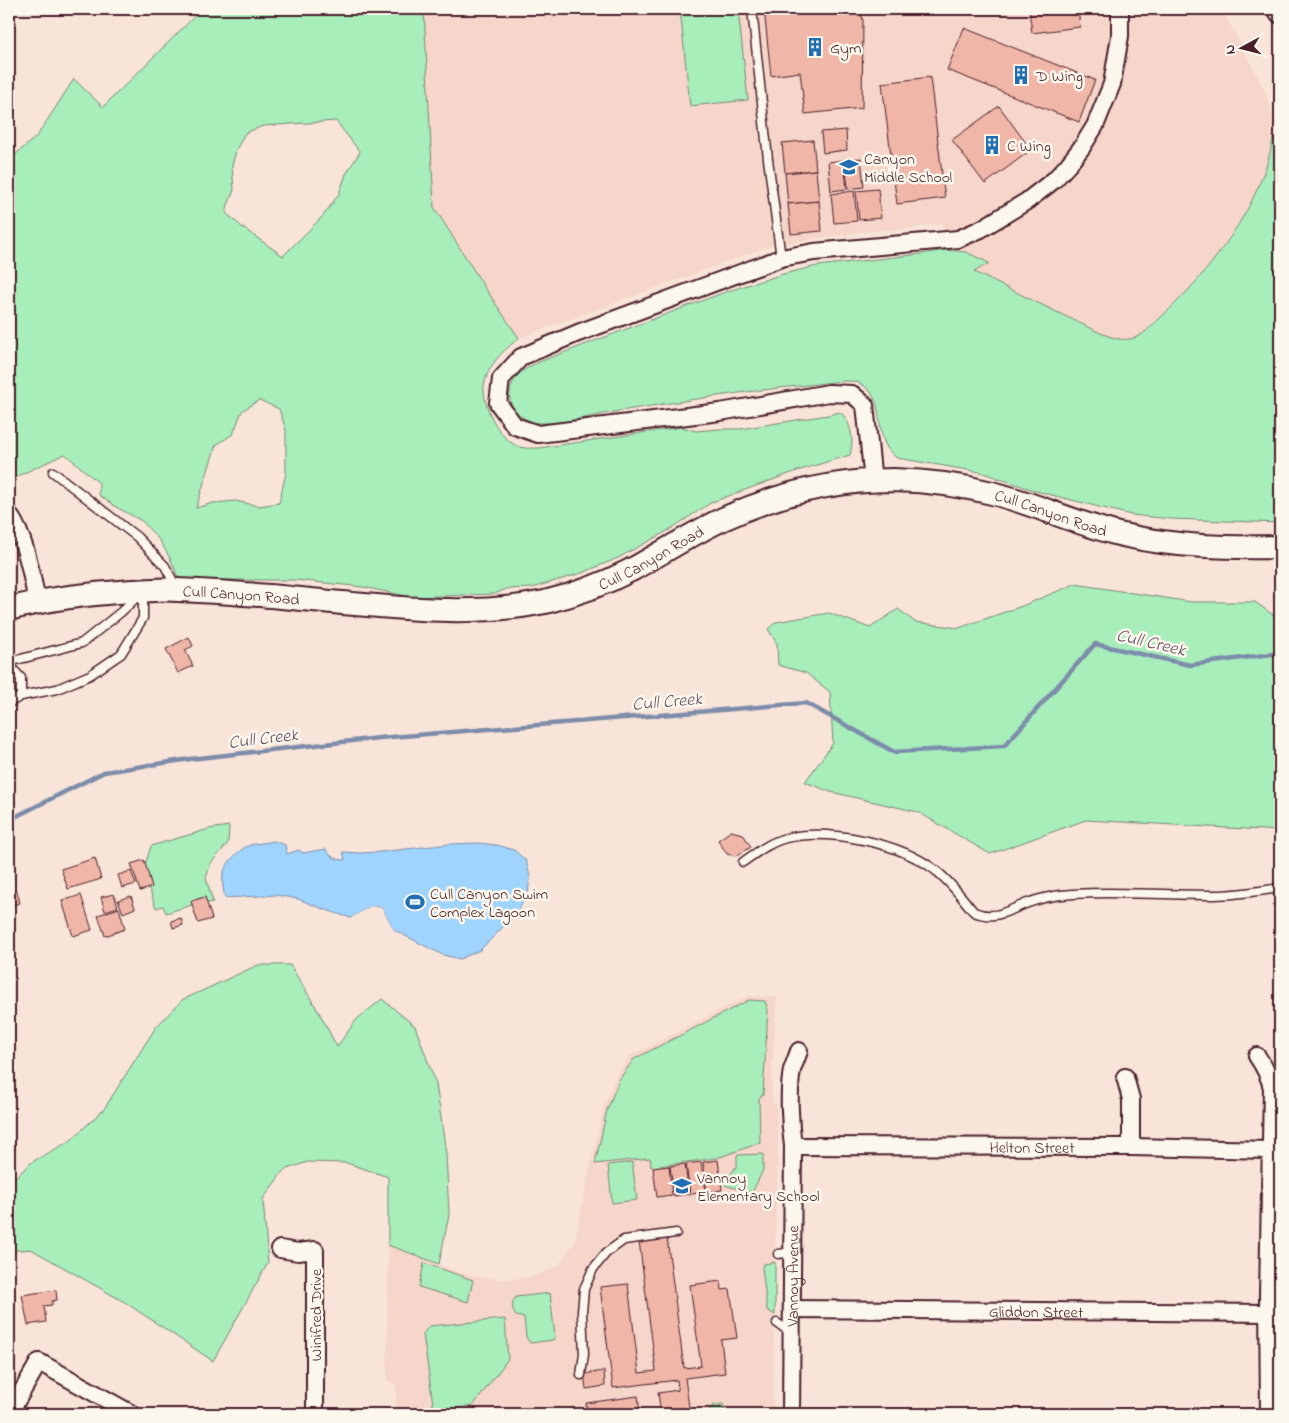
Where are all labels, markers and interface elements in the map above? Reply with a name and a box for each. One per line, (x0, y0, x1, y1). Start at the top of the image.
north arrow (1216, 22, 1266, 72)
building icon: Gym (804, 36, 826, 58)
place label: Gym (830, 37, 861, 61)
text: N (1220, 43, 1242, 55)
building icon: D Wing (1010, 64, 1032, 86)
place label: D Wing (1035, 65, 1083, 89)
building icon: C Wing (981, 134, 1003, 156)
place label: C Wing (1007, 135, 1051, 159)
place label: Canyon Middle School (864, 148, 953, 190)
school or university icon: Canyon Middle School (838, 156, 860, 178)
street label: Cull Canyon Road (992, 484, 1109, 544)
street label: Cull Canyon Road (595, 521, 709, 598)
street label: Cull Canyon Road (182, 580, 301, 613)
water label: Cull Creek (1113, 623, 1189, 665)
water label: Cull Creek (631, 687, 704, 719)
water label: Cull Creek (227, 723, 301, 757)
place label: Cull Canyon Swim Complex Lagoon (430, 883, 548, 925)
sports icon: Cull Canyon Swim Complex Lagoon (404, 891, 426, 913)
street label: Helton Street (989, 1137, 1075, 1161)
place label: Vannoy Elementary School (696, 1167, 820, 1209)
school or university icon: Vannoy Elementary School (671, 1175, 693, 1197)
street label: Vannoy Avenue (782, 1225, 806, 1328)
street label: Winifred Drive (305, 1268, 329, 1361)
street label: Gliddon Street (989, 1301, 1084, 1325)

